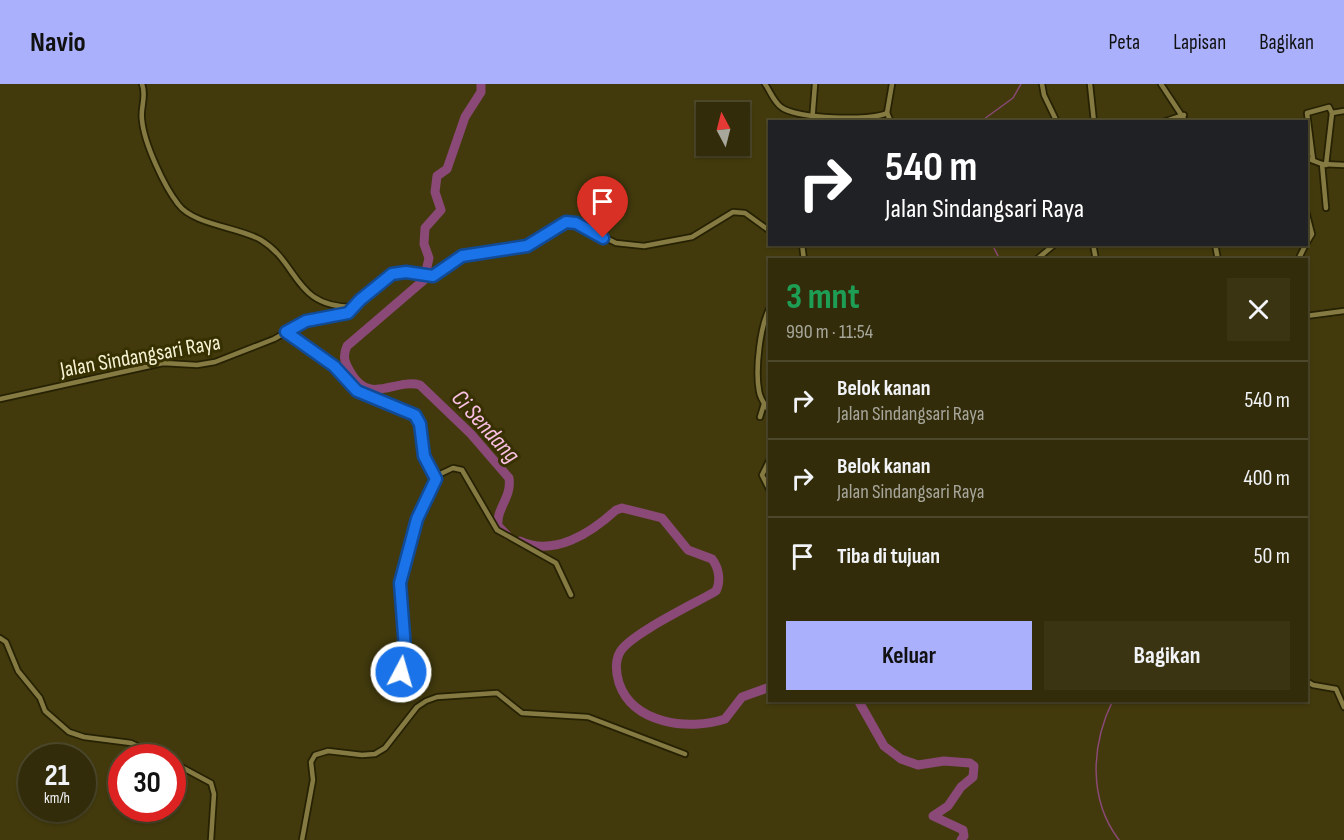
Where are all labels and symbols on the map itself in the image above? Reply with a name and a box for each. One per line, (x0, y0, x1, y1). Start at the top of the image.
north arrow (696, 102, 750, 156)
pin (577, 176, 628, 238)
street label: Jalan Sindangsari Raya (57, 329, 222, 384)
water label: Ci Sendang (445, 384, 526, 469)
position arrow (369, 640, 433, 704)
speed limit sign: 30 (108, 744, 186, 822)

